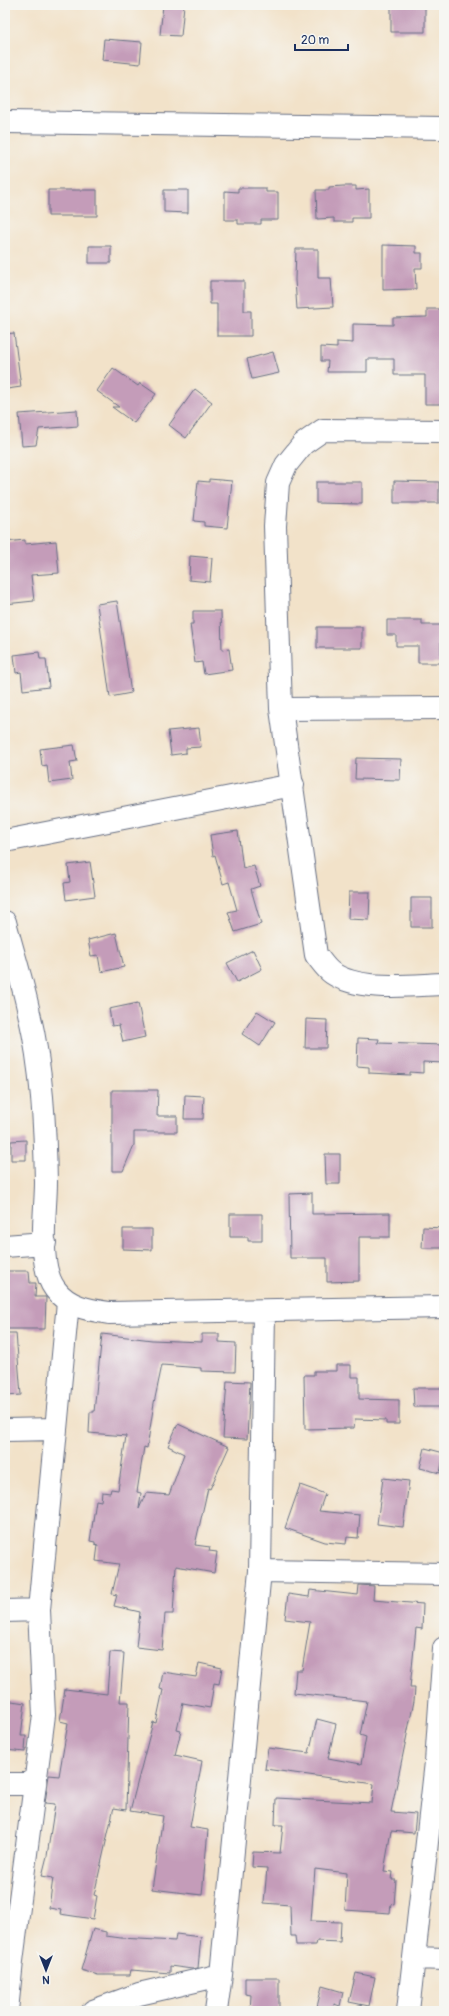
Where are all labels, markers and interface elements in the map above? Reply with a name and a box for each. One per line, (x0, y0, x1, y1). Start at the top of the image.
scale bar (295, 26, 348, 52)
text: 20 m (301, 33, 330, 48)
north arrow (26, 1950, 66, 1990)
text: N (42, 1973, 50, 1986)

